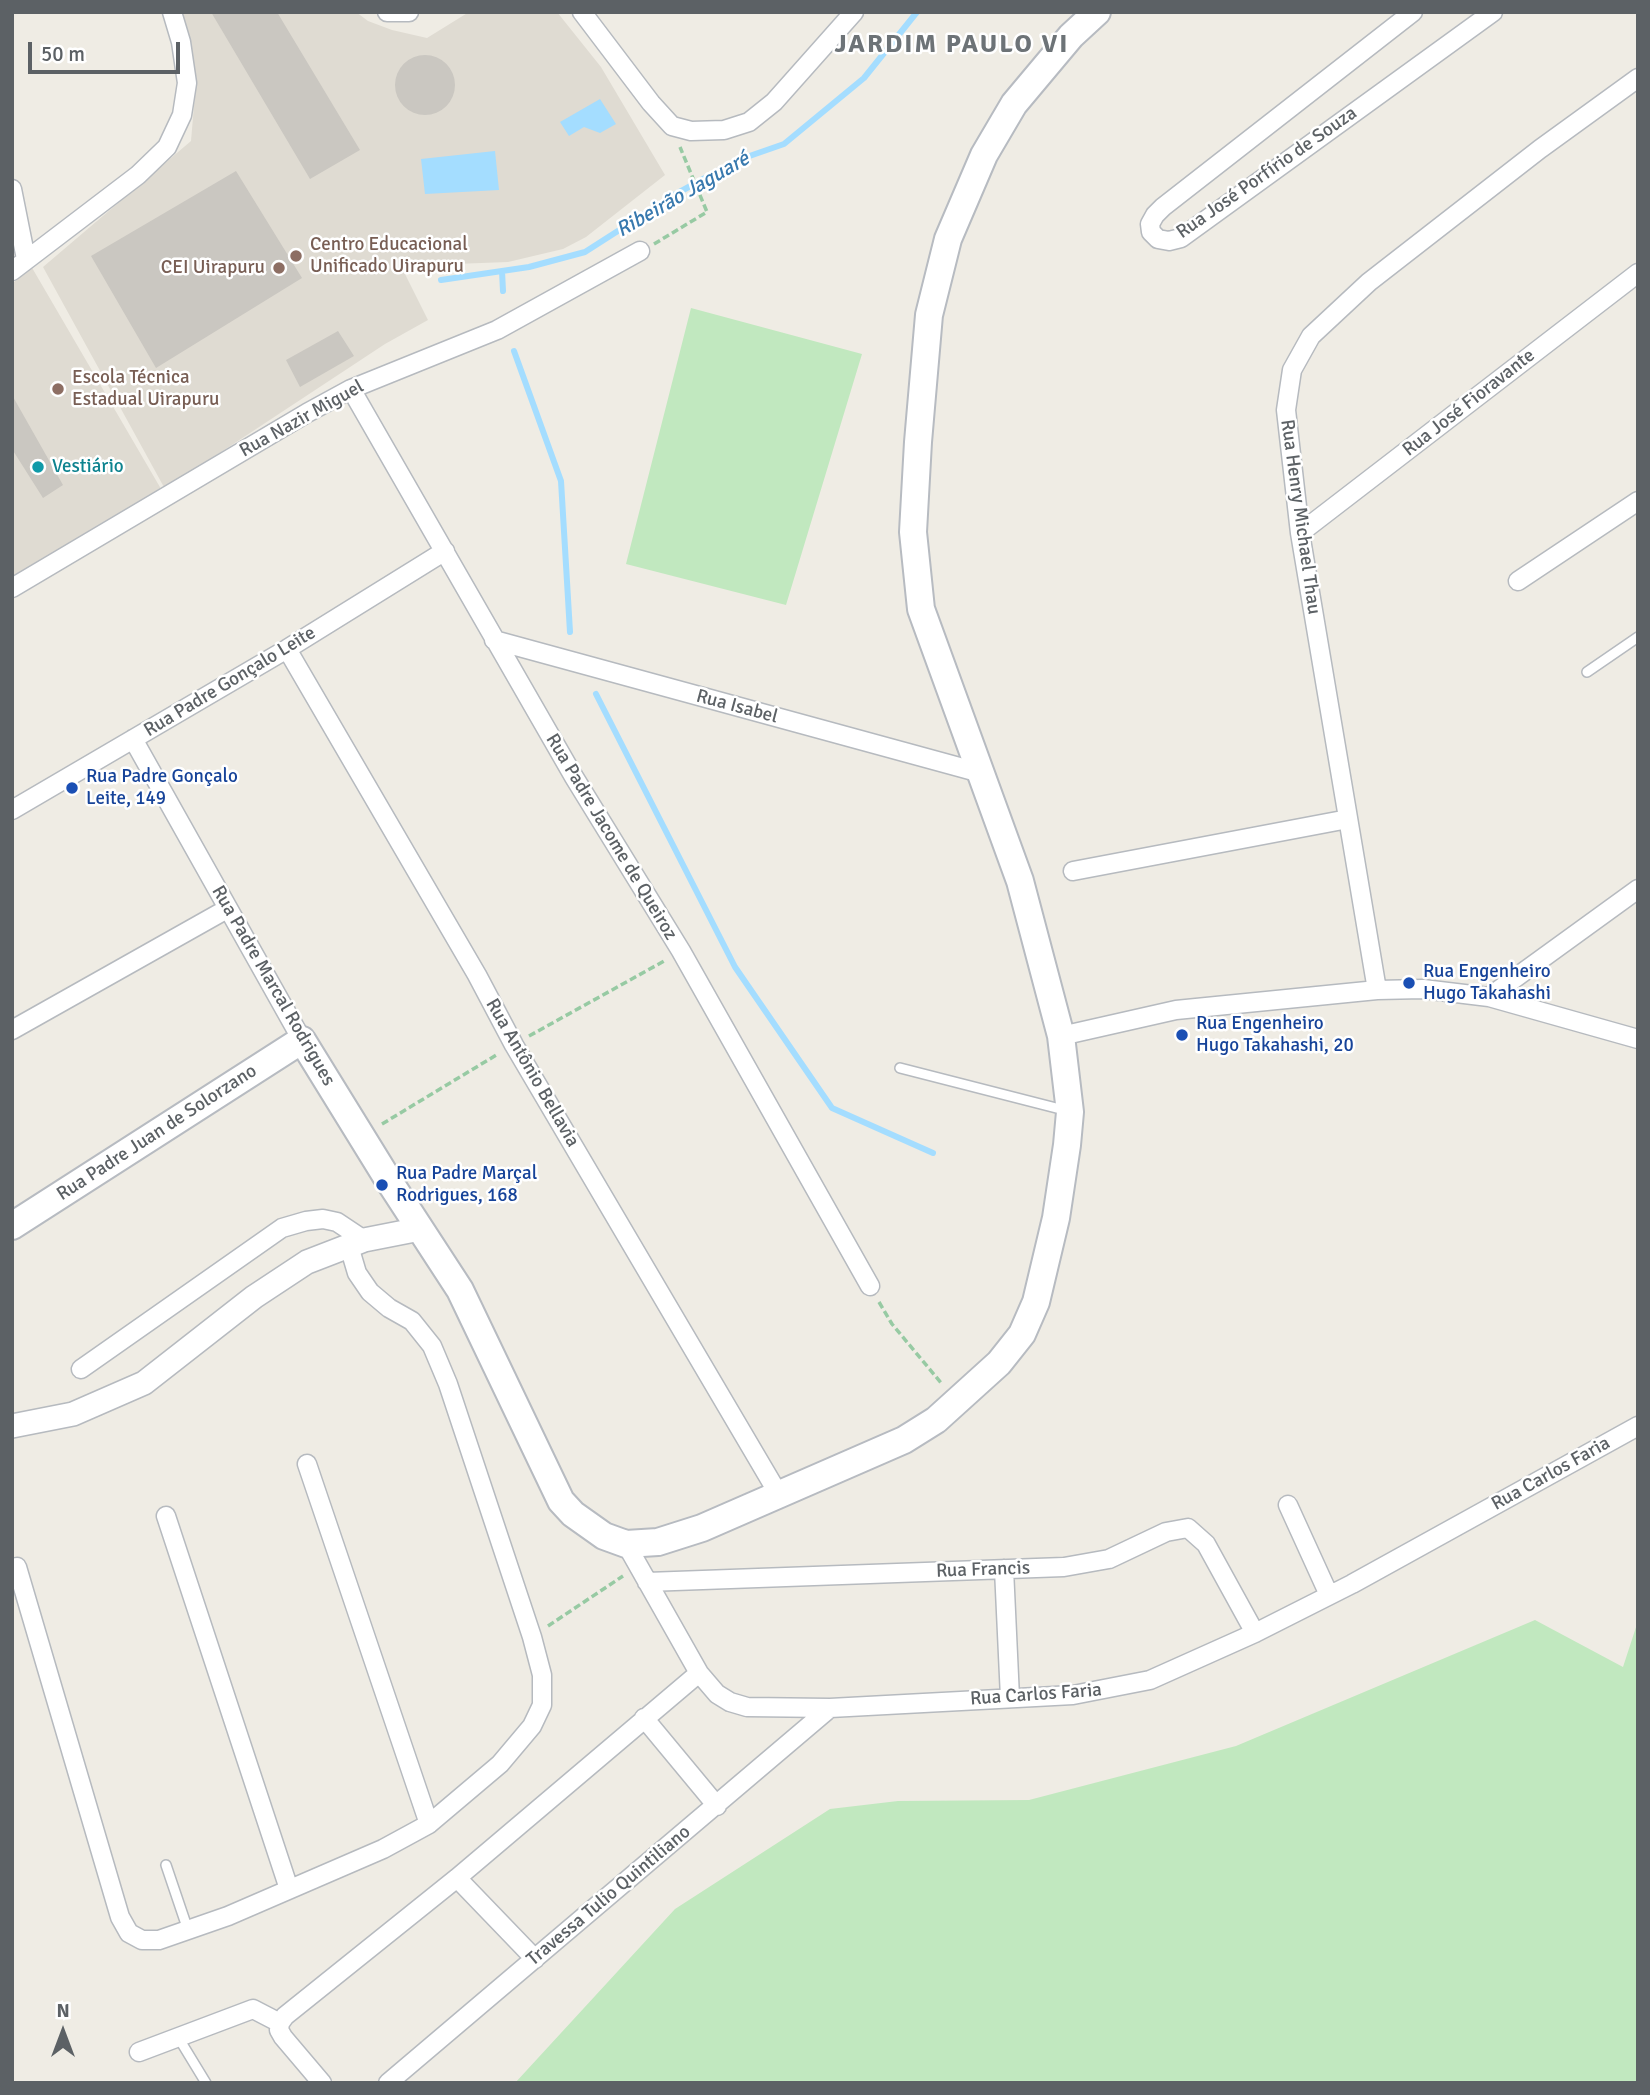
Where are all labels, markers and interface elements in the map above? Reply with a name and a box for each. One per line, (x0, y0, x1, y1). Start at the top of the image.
scale bar (32, 28, 184, 72)
district label: JARDIM PAULO VI (836, 29, 1068, 61)
text: 50 m (41, 41, 85, 67)
street label: Rua José Porfírio de Souza (1172, 102, 1362, 244)
water label: Ribeirão Jaguaré (612, 147, 754, 243)
place label: Centro Educacional Unificado Uirapuru (310, 234, 468, 278)
marker: Centro Educacional Unificado Uirapuru (288, 248, 304, 264)
place label: CEI Uirapuru (161, 257, 265, 279)
marker: CEI Uirapuru (271, 260, 287, 276)
street label: Rua José Fioravante (1398, 344, 1540, 462)
place label: Escola Técnica Estadual Uirapuru (72, 367, 219, 411)
street label: Rua Nazir Miguel (236, 375, 368, 463)
marker: Escola Técnica Estadual Uirapuru (50, 381, 66, 397)
street label: Rua Henry Michael Thau (1275, 418, 1325, 616)
place label: Vestiário (52, 456, 124, 478)
marker: Vestiário (30, 459, 46, 475)
street label: Rua Padre Gonçalo Leite (140, 622, 320, 742)
street label: Rua Isabel (694, 685, 780, 729)
street label: Rua Padre Jacome de Queiroz (540, 730, 682, 944)
place label: Rua Padre Gonçalo Leite, 149 (86, 766, 238, 810)
marker: Rua Padre Gonçalo Leite, 149 (64, 780, 80, 796)
street label: Rua Padre Marcal Rodrigues (206, 882, 340, 1090)
place label: Rua Engenheiro Hugo Takahashi (1423, 961, 1551, 1005)
marker: Rua Engenheiro Hugo Takahashi (1401, 975, 1417, 991)
street label: Rua Antônio Bellavia (480, 995, 584, 1151)
place label: Rua Engenheiro Hugo Takahashi, 20 (1196, 1013, 1354, 1057)
marker: Rua Engenheiro Hugo Takahashi, 20 (1174, 1027, 1190, 1043)
street label: Rua Padre Juan de Solorzano (53, 1060, 261, 1206)
place label: Rua Padre Marçal Rodrigues, 168 (396, 1163, 537, 1207)
marker: Rua Padre Marçal Rodrigues, 168 (374, 1177, 390, 1193)
street label: Rua Carlos Faria (1488, 1432, 1614, 1516)
street label: Rua Francis (936, 1557, 1030, 1583)
street label: Rua Carlos Faria (969, 1679, 1103, 1711)
street label: Travessa Tulio Quintiliano (523, 1821, 695, 1971)
north arrow (28, 1997, 98, 2067)
text: N (56, 1999, 70, 2023)

